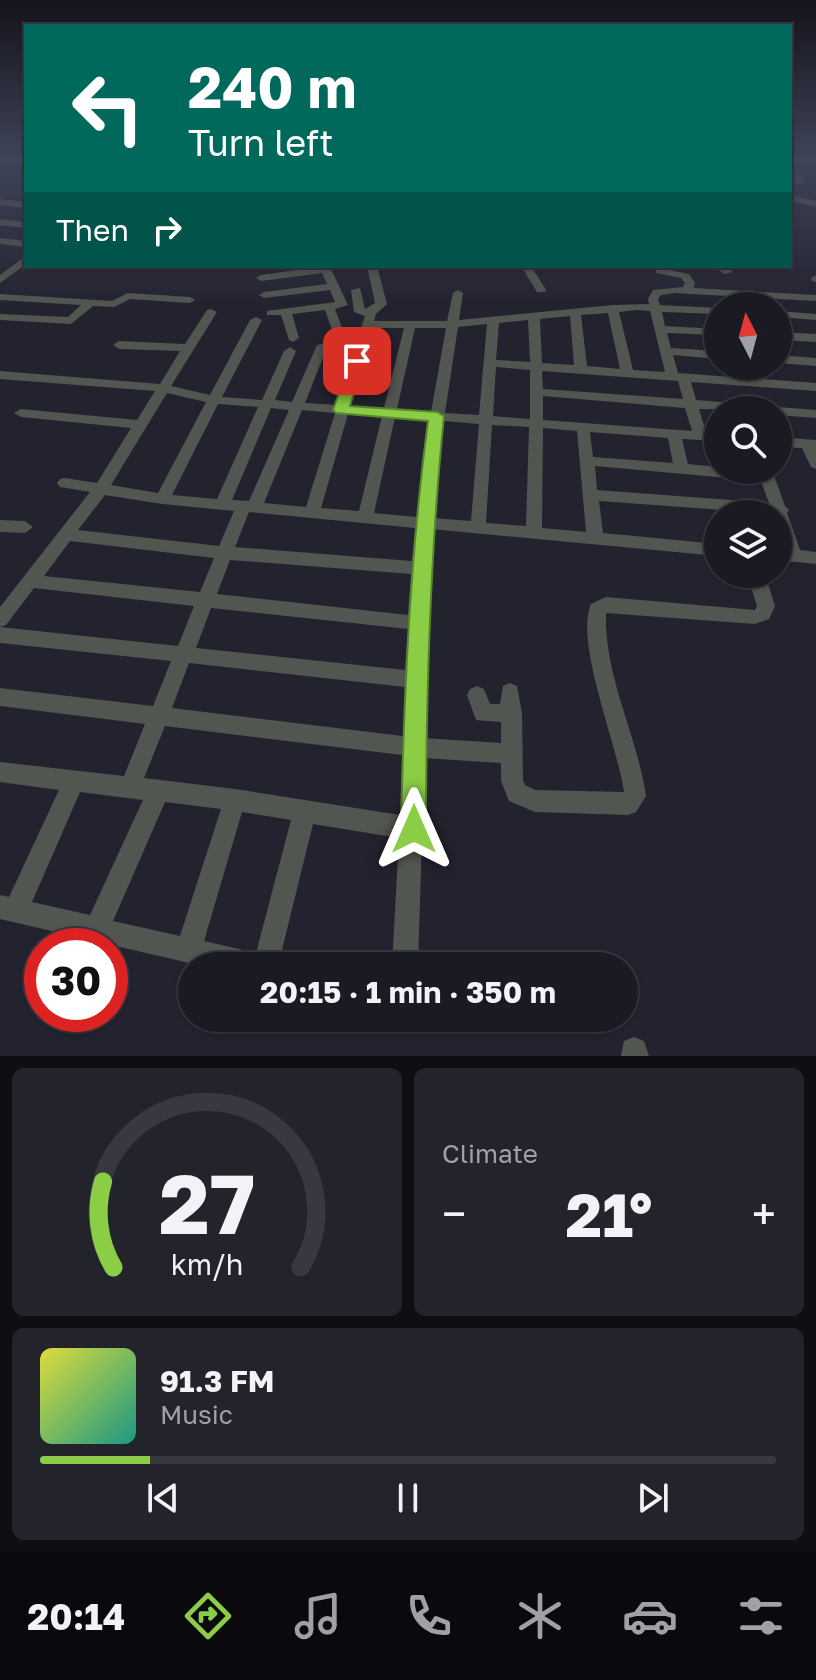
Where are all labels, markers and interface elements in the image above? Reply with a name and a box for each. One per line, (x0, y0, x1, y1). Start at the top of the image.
text: 240 m (188, 53, 357, 120)
icon: left (56, 56, 160, 160)
text: Turn left (188, 121, 334, 164)
icon: right (145, 208, 189, 252)
text: Then (56, 212, 129, 248)
north arrow (704, 292, 792, 380)
map controls (704, 292, 792, 588)
pin (323, 327, 391, 395)
icon: arrive (335, 339, 379, 383)
button: search (704, 396, 792, 484)
button: layers (704, 500, 792, 588)
position arrow (372, 787, 456, 871)
speed limit sign: 30 (24, 928, 128, 1032)
text: 20:15 · 1 min · 350 m (260, 974, 556, 1010)
text: Climate (442, 1138, 538, 1169)
text: 27 (159, 1152, 255, 1252)
text: 21° (566, 1178, 652, 1250)
text: − (442, 1187, 466, 1240)
text: + (752, 1187, 776, 1240)
text: km/h (171, 1247, 243, 1281)
text: 91.3 FM (160, 1363, 274, 1399)
text: Music (160, 1399, 233, 1430)
icon: previous (141, 1476, 185, 1520)
icon: pause (386, 1476, 430, 1520)
icon: next (631, 1476, 675, 1520)
icon: directions (180, 1588, 236, 1644)
icon: music (290, 1588, 346, 1644)
icon: phone (401, 1588, 457, 1644)
icon: climate (512, 1588, 568, 1644)
icon: car (622, 1588, 678, 1644)
icon: filters (733, 1588, 789, 1644)
text: 20:14 (27, 1595, 125, 1638)

